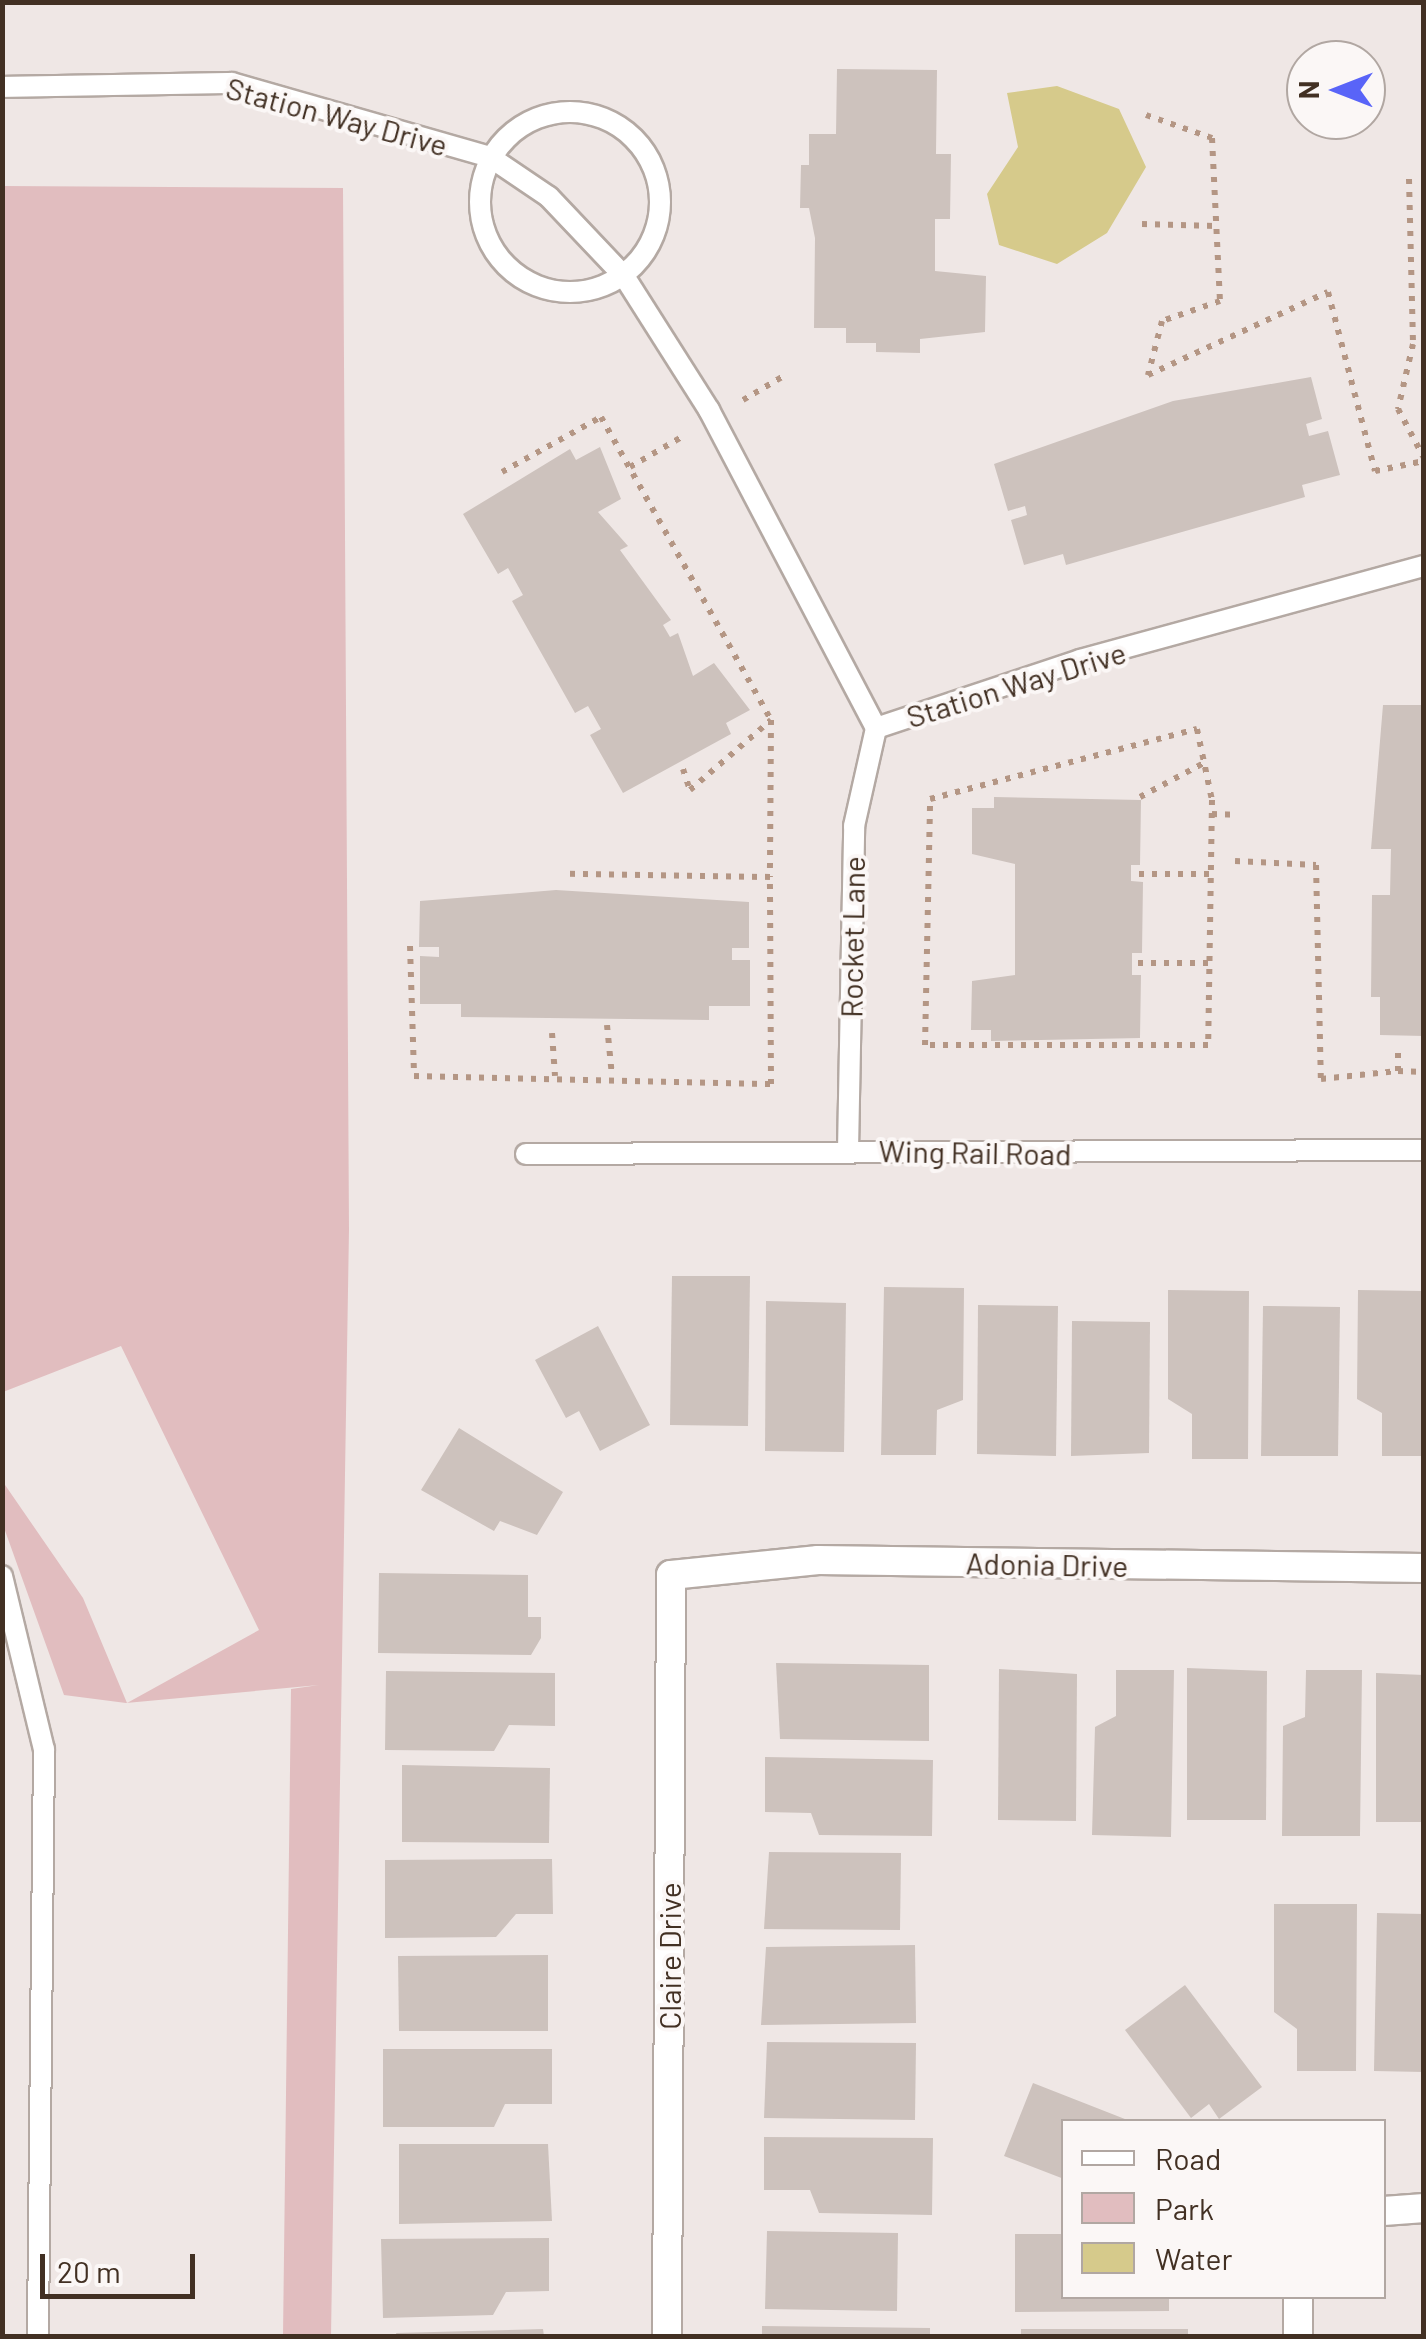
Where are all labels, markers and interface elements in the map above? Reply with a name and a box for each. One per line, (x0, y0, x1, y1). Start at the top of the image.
north arrow (1286, 40, 1386, 140)
street label: Station Way Drive (222, 69, 452, 163)
text: N (1291, 81, 1325, 99)
street label: Station Way Drive (902, 634, 1130, 734)
street label: Rocket Lane (833, 856, 871, 1018)
street label: Wing Rail Road (878, 1132, 1072, 1172)
street label: Adonia Drive (965, 1545, 1129, 1583)
street label: Claire Drive (651, 1882, 687, 2030)
legend (1061, 2119, 1386, 2299)
text: Road (1155, 2140, 1221, 2176)
text: Park (1155, 2190, 1214, 2226)
scale bar (45, 2234, 200, 2296)
text: Water (1155, 2240, 1233, 2276)
text: 20 m (57, 2253, 121, 2289)

